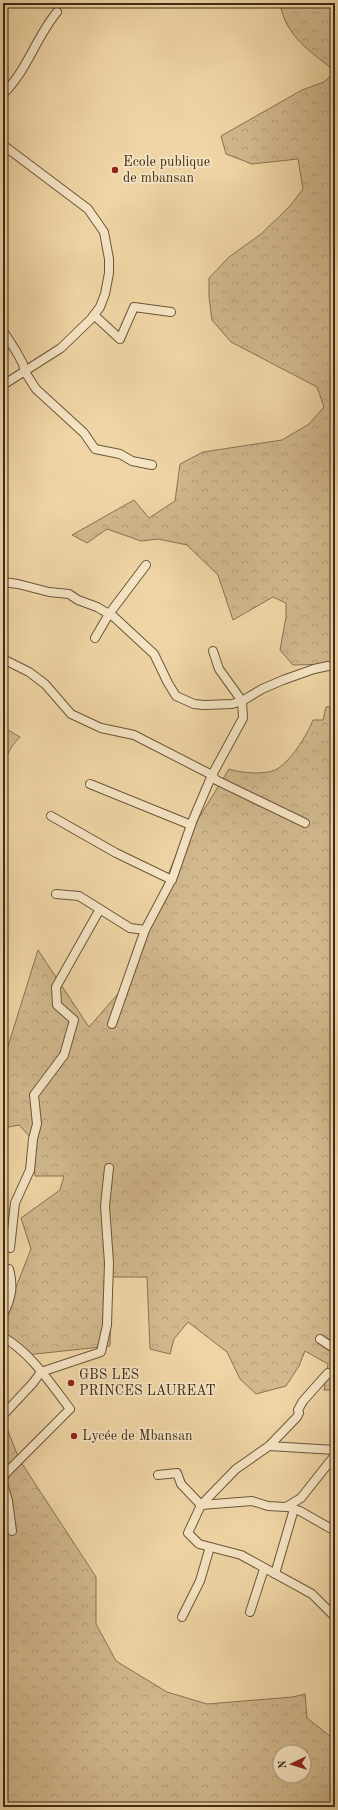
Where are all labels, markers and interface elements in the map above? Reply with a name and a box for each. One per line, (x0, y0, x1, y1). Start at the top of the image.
place label: Ecole publique de mbansan (123, 155, 210, 185)
marker: Ecole publique de mbansan (110, 165, 120, 175)
place label: GBS LES PRINCES LAUREAT (79, 1368, 216, 1398)
marker: GBS LES PRINCES LAUREAT (66, 1378, 76, 1388)
place label: Lycée de Mbansan (82, 1429, 193, 1443)
marker: Lycée de Mbansan (69, 1431, 79, 1441)
north arrow (272, 1744, 312, 1784)
text: N (278, 1759, 289, 1769)

